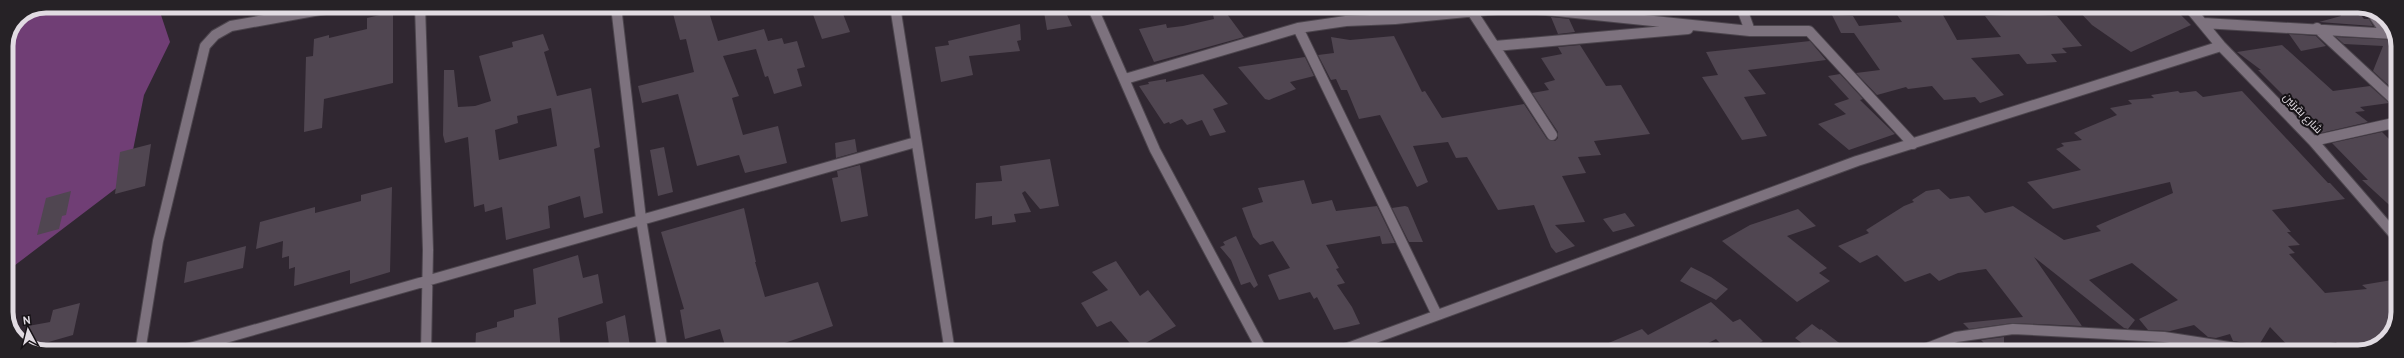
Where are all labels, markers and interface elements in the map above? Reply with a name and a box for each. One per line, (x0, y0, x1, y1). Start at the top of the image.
street label: شارع بقرتين (2280, 90, 2325, 137)
north arrow (8, 310, 48, 350)
text: N (22, 314, 32, 328)

